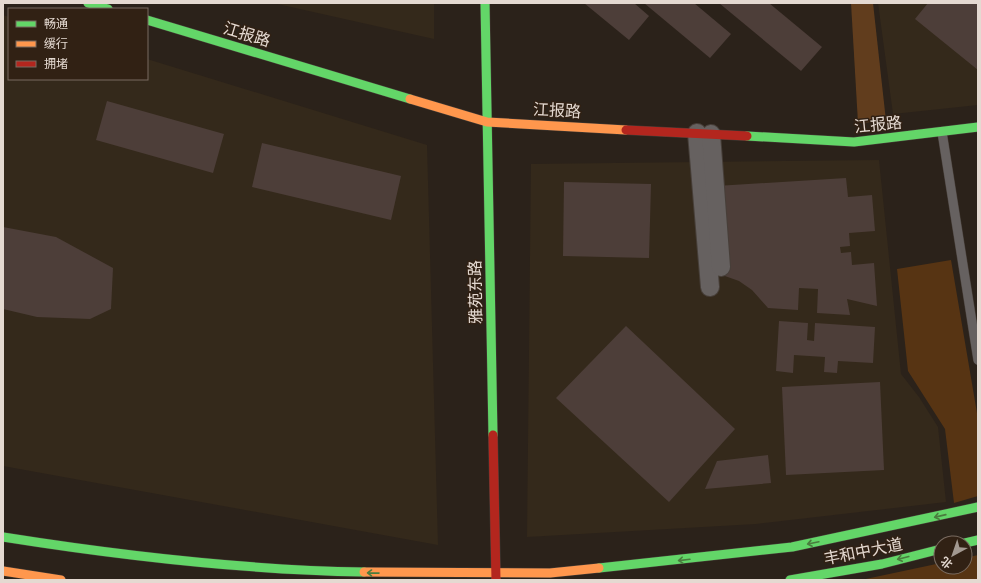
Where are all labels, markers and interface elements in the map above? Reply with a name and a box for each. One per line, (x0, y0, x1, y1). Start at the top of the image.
legend (8, 8, 148, 80)
text: 畅通 (44, 15, 68, 33)
street label: 江报路 (221, 16, 273, 52)
text: 缓行 (44, 35, 68, 53)
text: 拥堵 (44, 55, 68, 73)
street label: 江报路 (532, 98, 582, 123)
street label: 江报路 (853, 111, 903, 138)
street label: 雅苑东路 (463, 260, 488, 324)
one-way arrow (934, 513, 947, 521)
street label: 丰和中大道 (822, 533, 905, 570)
north arrow (933, 535, 973, 575)
one-way arrow (807, 539, 820, 547)
text: 北 (937, 553, 956, 572)
one-way arrow (897, 555, 910, 563)
one-way arrow (678, 556, 691, 564)
one-way arrow (367, 569, 380, 577)

